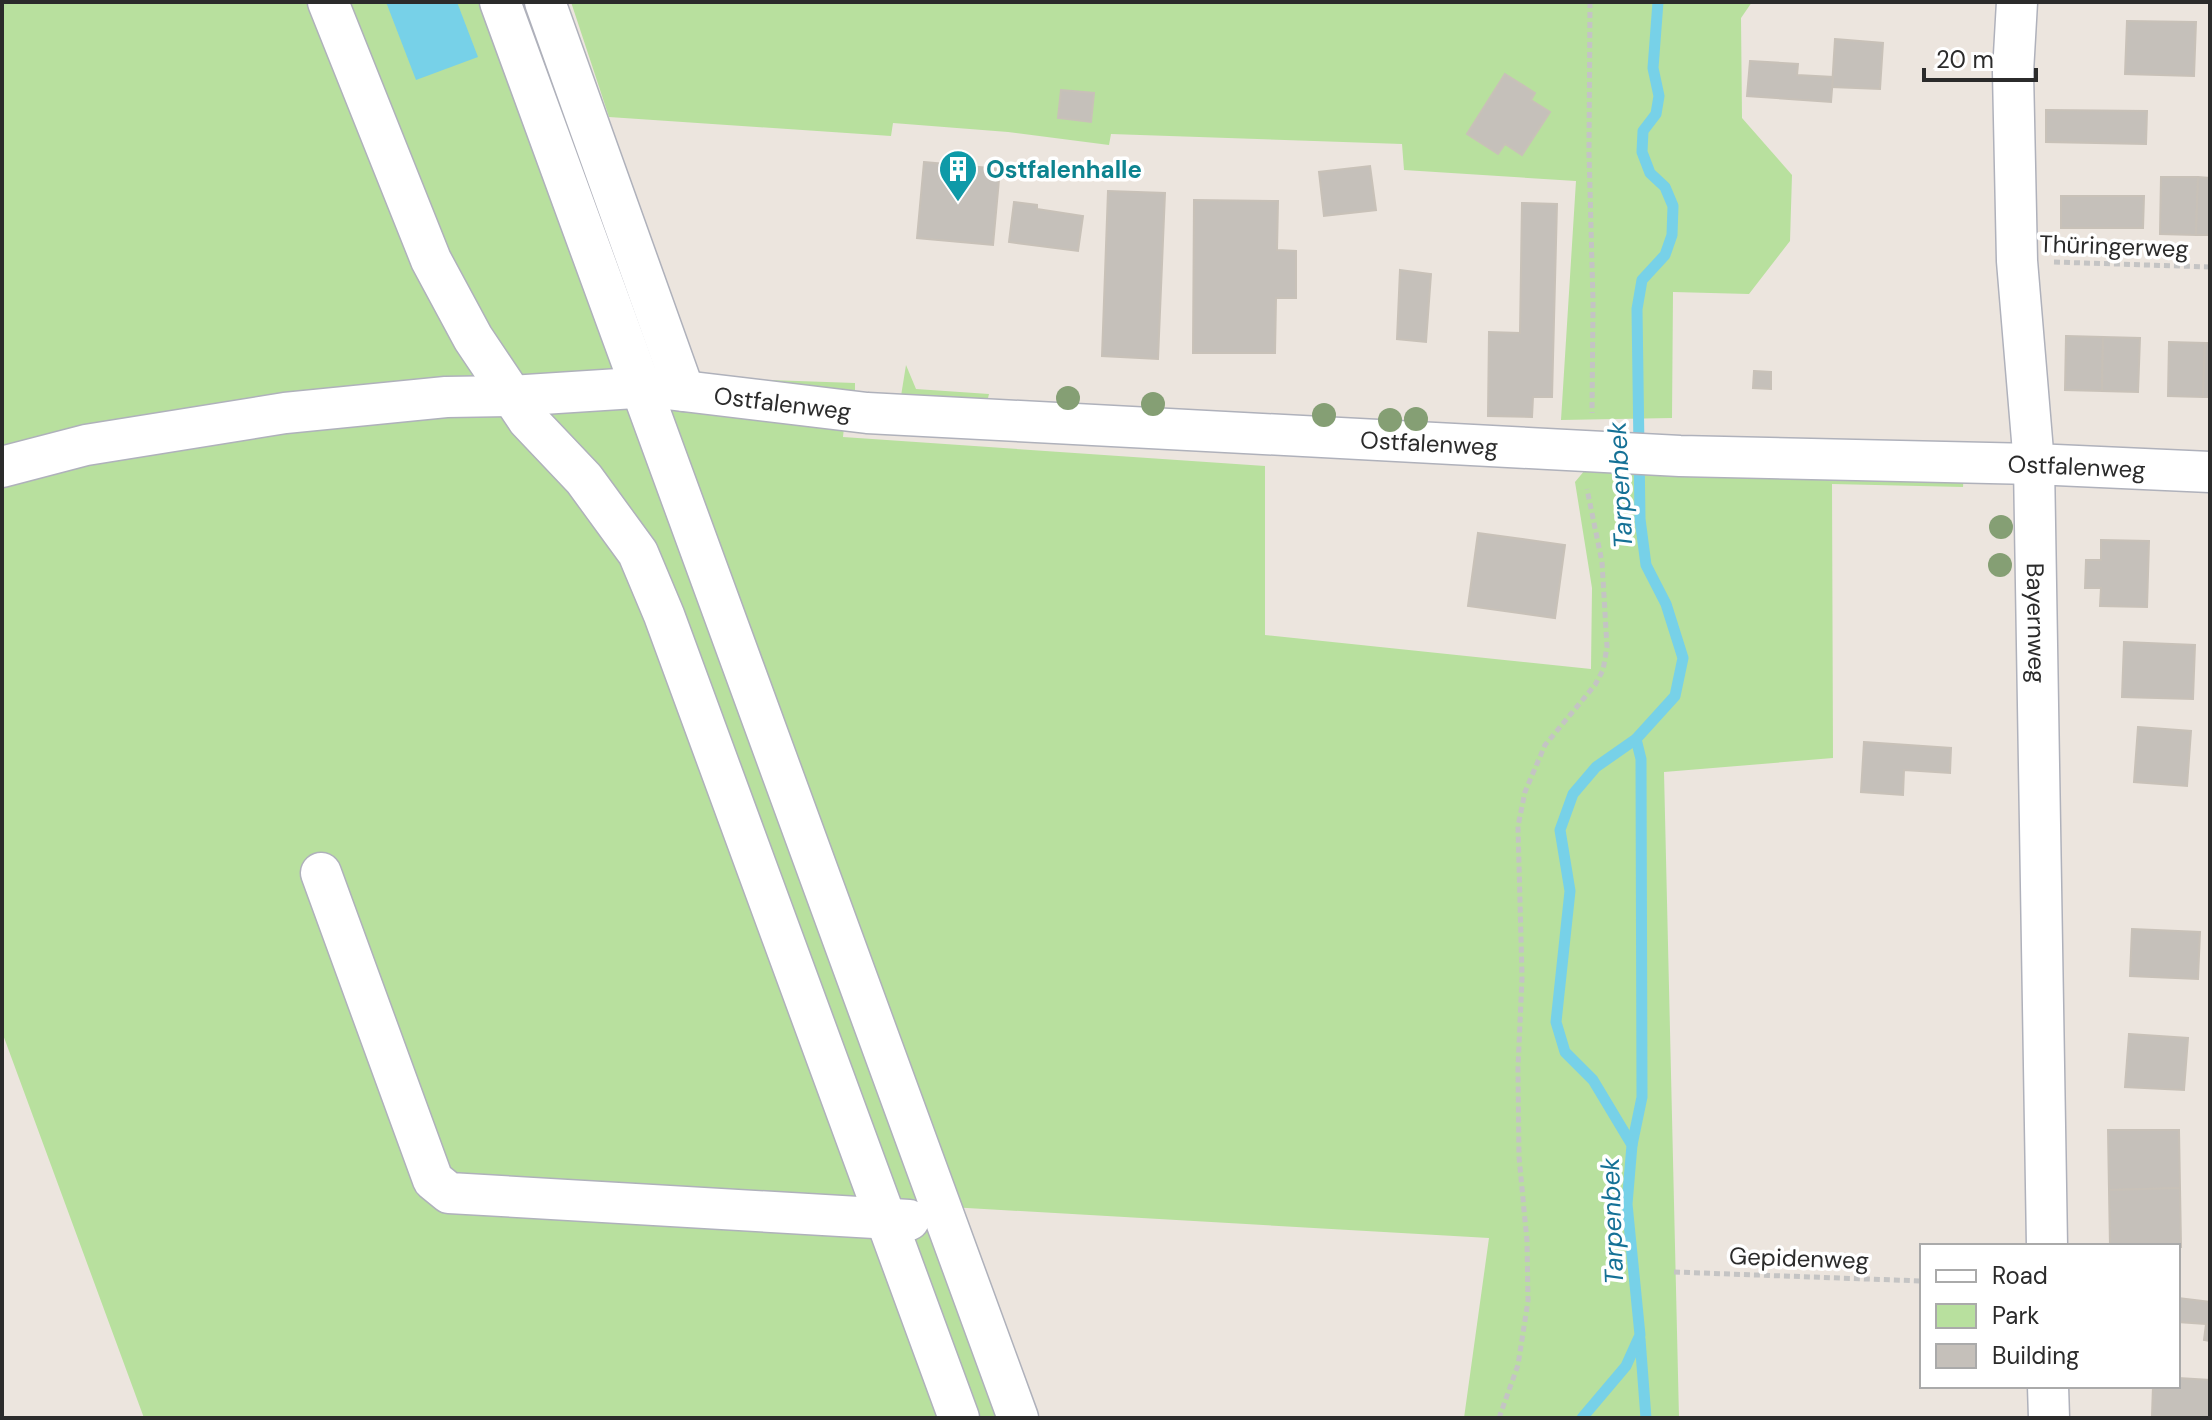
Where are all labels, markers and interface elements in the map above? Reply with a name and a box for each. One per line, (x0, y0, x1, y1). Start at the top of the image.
scale bar (1924, 32, 2036, 82)
text: 20 m (1936, 44, 1994, 75)
building icon: Ostfalenhalle (937, 148, 979, 203)
place label: Ostfalenhalle (986, 154, 1142, 185)
street label: Thüringerweg (2039, 228, 2189, 264)
street label: Ostfalenweg (712, 379, 853, 426)
water label: Tarpenbek (1600, 420, 1640, 549)
street label: Ostfalenweg (1360, 424, 1499, 462)
street label: Ostfalenweg (2007, 448, 2146, 485)
street label: Bayernweg (2020, 563, 2053, 684)
water label: Tarpenbek (1593, 1156, 1631, 1285)
street label: Gepidenweg (1729, 1240, 1869, 1276)
legend (1920, 1244, 2180, 1388)
text: Road (1992, 1260, 2048, 1291)
text: Park (1992, 1300, 2039, 1331)
text: Building (1992, 1340, 2079, 1371)

